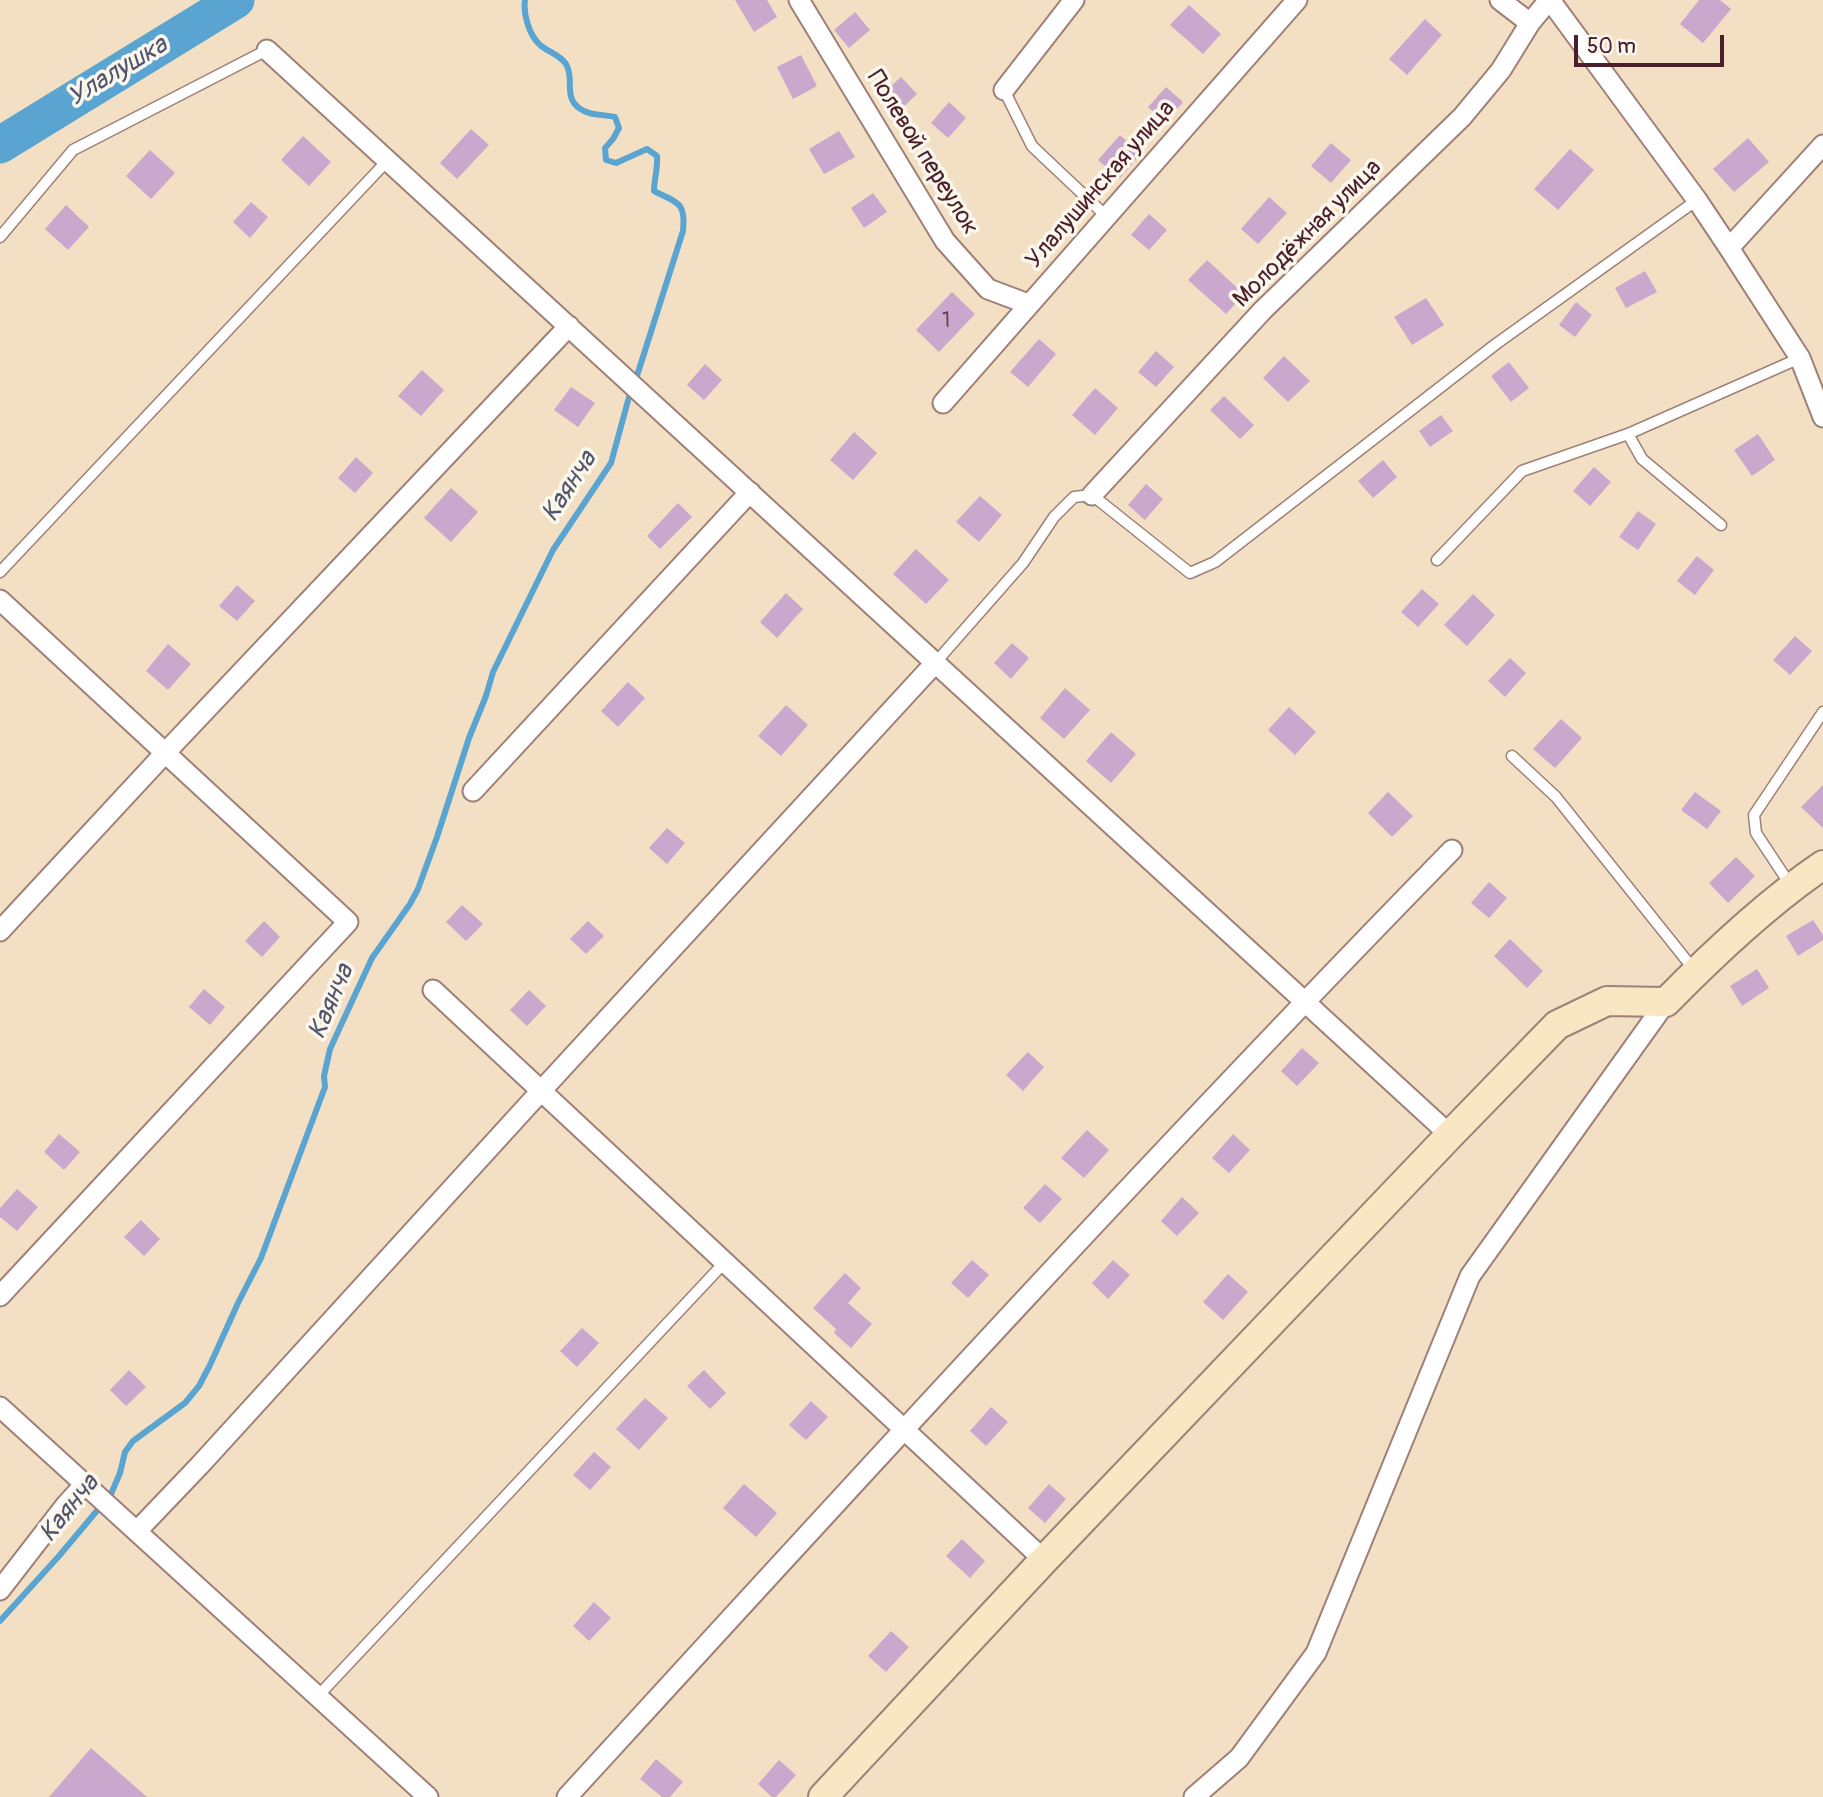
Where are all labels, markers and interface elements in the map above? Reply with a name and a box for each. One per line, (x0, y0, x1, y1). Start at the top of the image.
scale bar (1578, 21, 1728, 65)
water label: Улалушка (63, 30, 173, 114)
text: 50 m (1587, 33, 1636, 60)
street label: Полевой переулок (860, 65, 984, 241)
street label: Улалушинская улица (1020, 95, 1182, 275)
street label: Молодёжная улица (1228, 154, 1388, 314)
house number: 1 (942, 309, 950, 335)
water label: Каянча (536, 446, 604, 528)
water label: Каянча (303, 960, 361, 1044)
water label: Каянча (34, 1469, 106, 1549)

